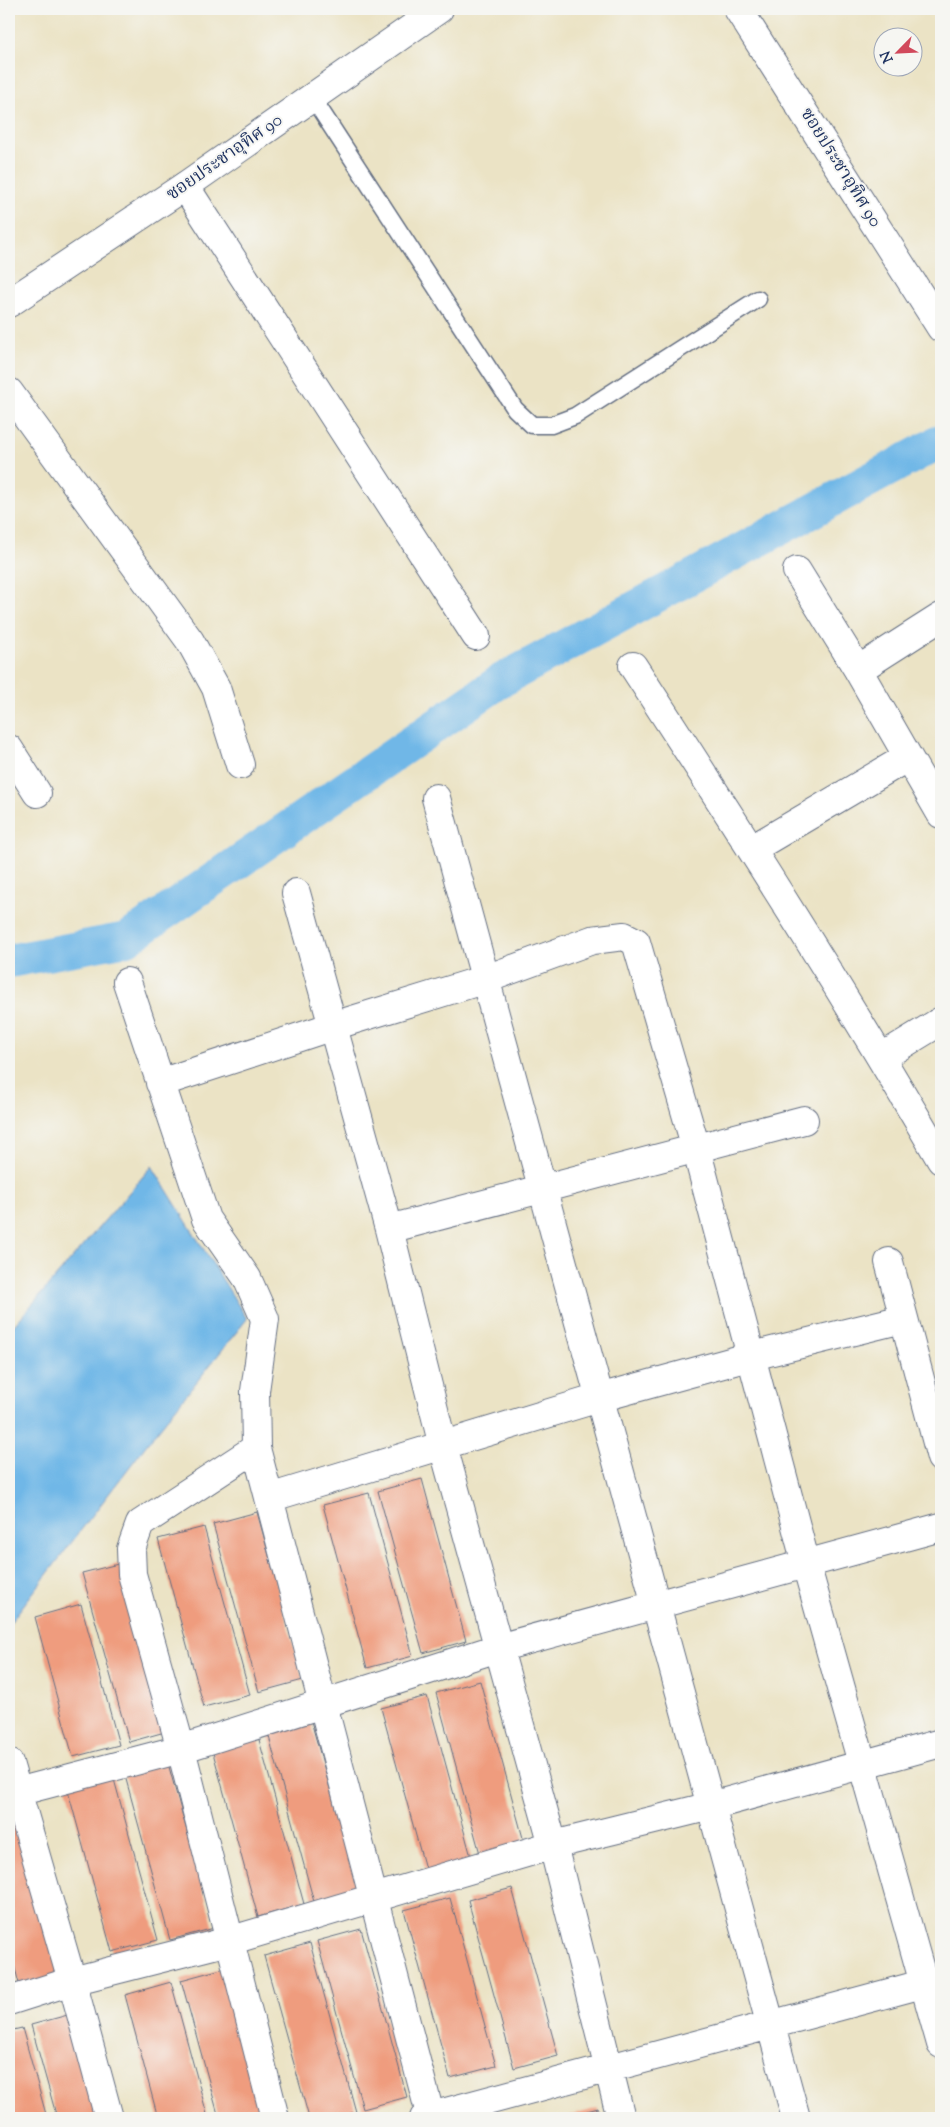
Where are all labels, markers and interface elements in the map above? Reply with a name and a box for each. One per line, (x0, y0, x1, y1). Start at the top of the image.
north arrow (872, 28, 922, 78)
text: N (877, 47, 899, 66)
street label: ซอยประชาอุทิศ 90 (793, 103, 887, 233)
street label: ซอยประชาอุทิศ 90 (162, 108, 288, 208)

